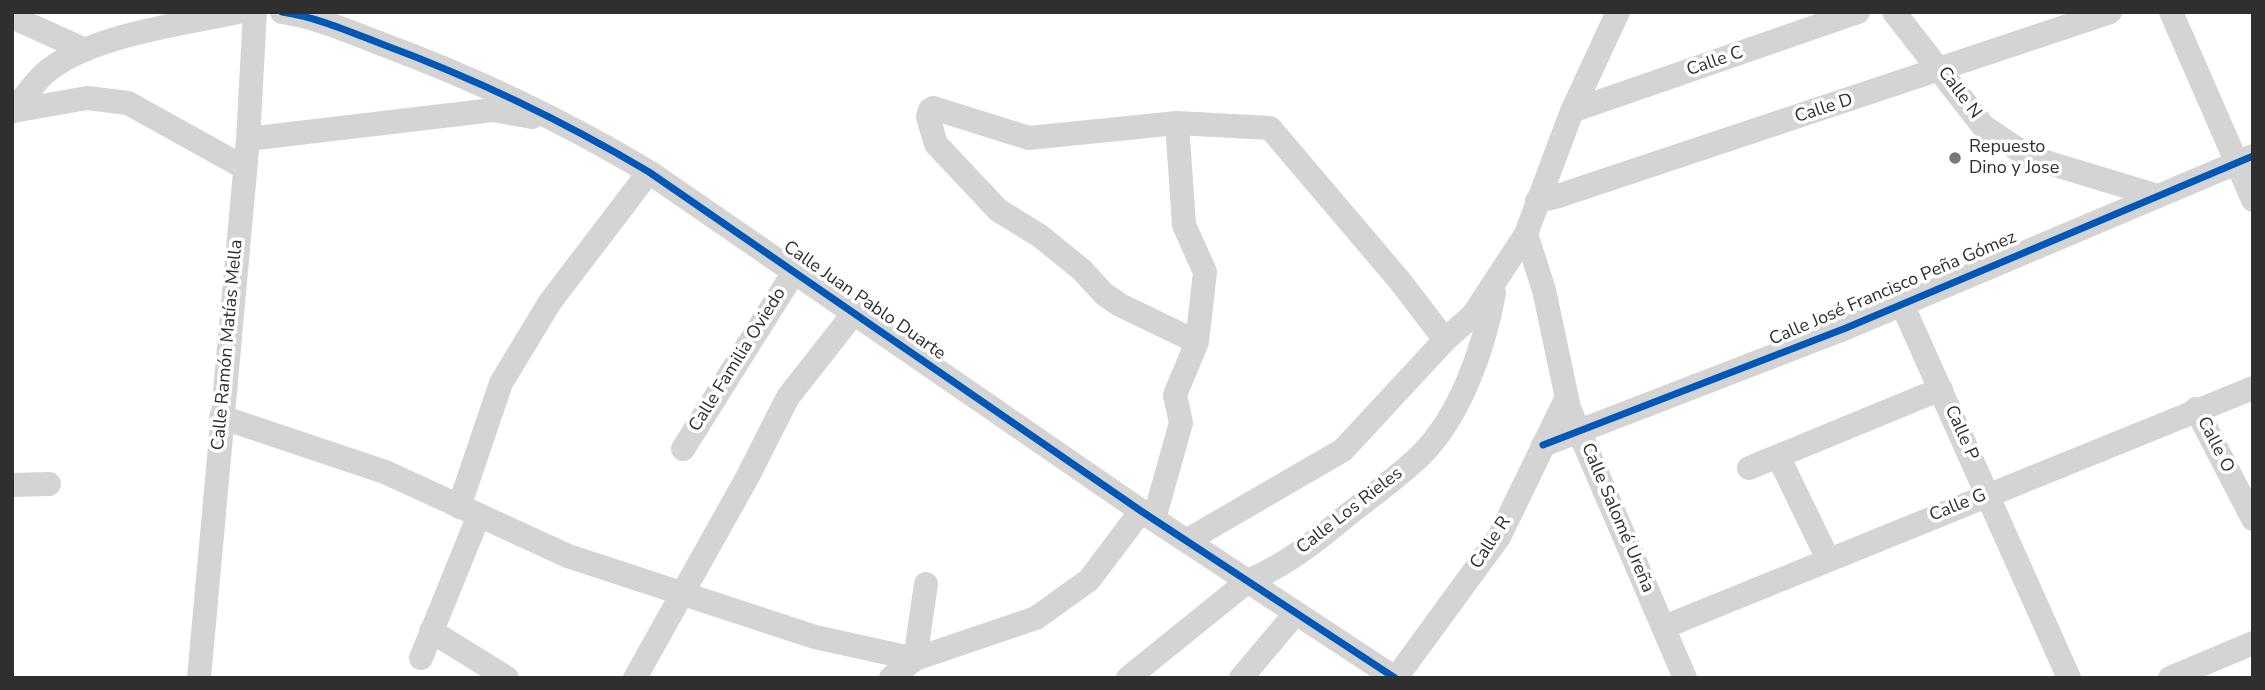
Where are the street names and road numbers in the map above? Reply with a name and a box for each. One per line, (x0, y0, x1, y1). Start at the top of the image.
street label: Calle C (1684, 42, 1746, 82)
street label: Calle N (1932, 63, 1986, 123)
street label: Calle D (1792, 90, 1856, 128)
street label: Calle José Francisco Peña Gómez (1766, 227, 2020, 351)
street label: Calle Juan Pablo Duarte (779, 237, 949, 365)
street label: Calle Ramón Matías Mella (208, 239, 248, 451)
street label: Calle Familia Oviedo (685, 284, 791, 436)
street label: Calle P (1939, 402, 1983, 464)
street label: Calle O (2192, 413, 2238, 477)
street label: Calle Salomé Ureña (1576, 440, 1658, 596)
street label: Calle Los Rieles (1293, 463, 1407, 559)
street label: Calle G (1927, 485, 1989, 527)
street label: Calle R (1466, 513, 1516, 573)

